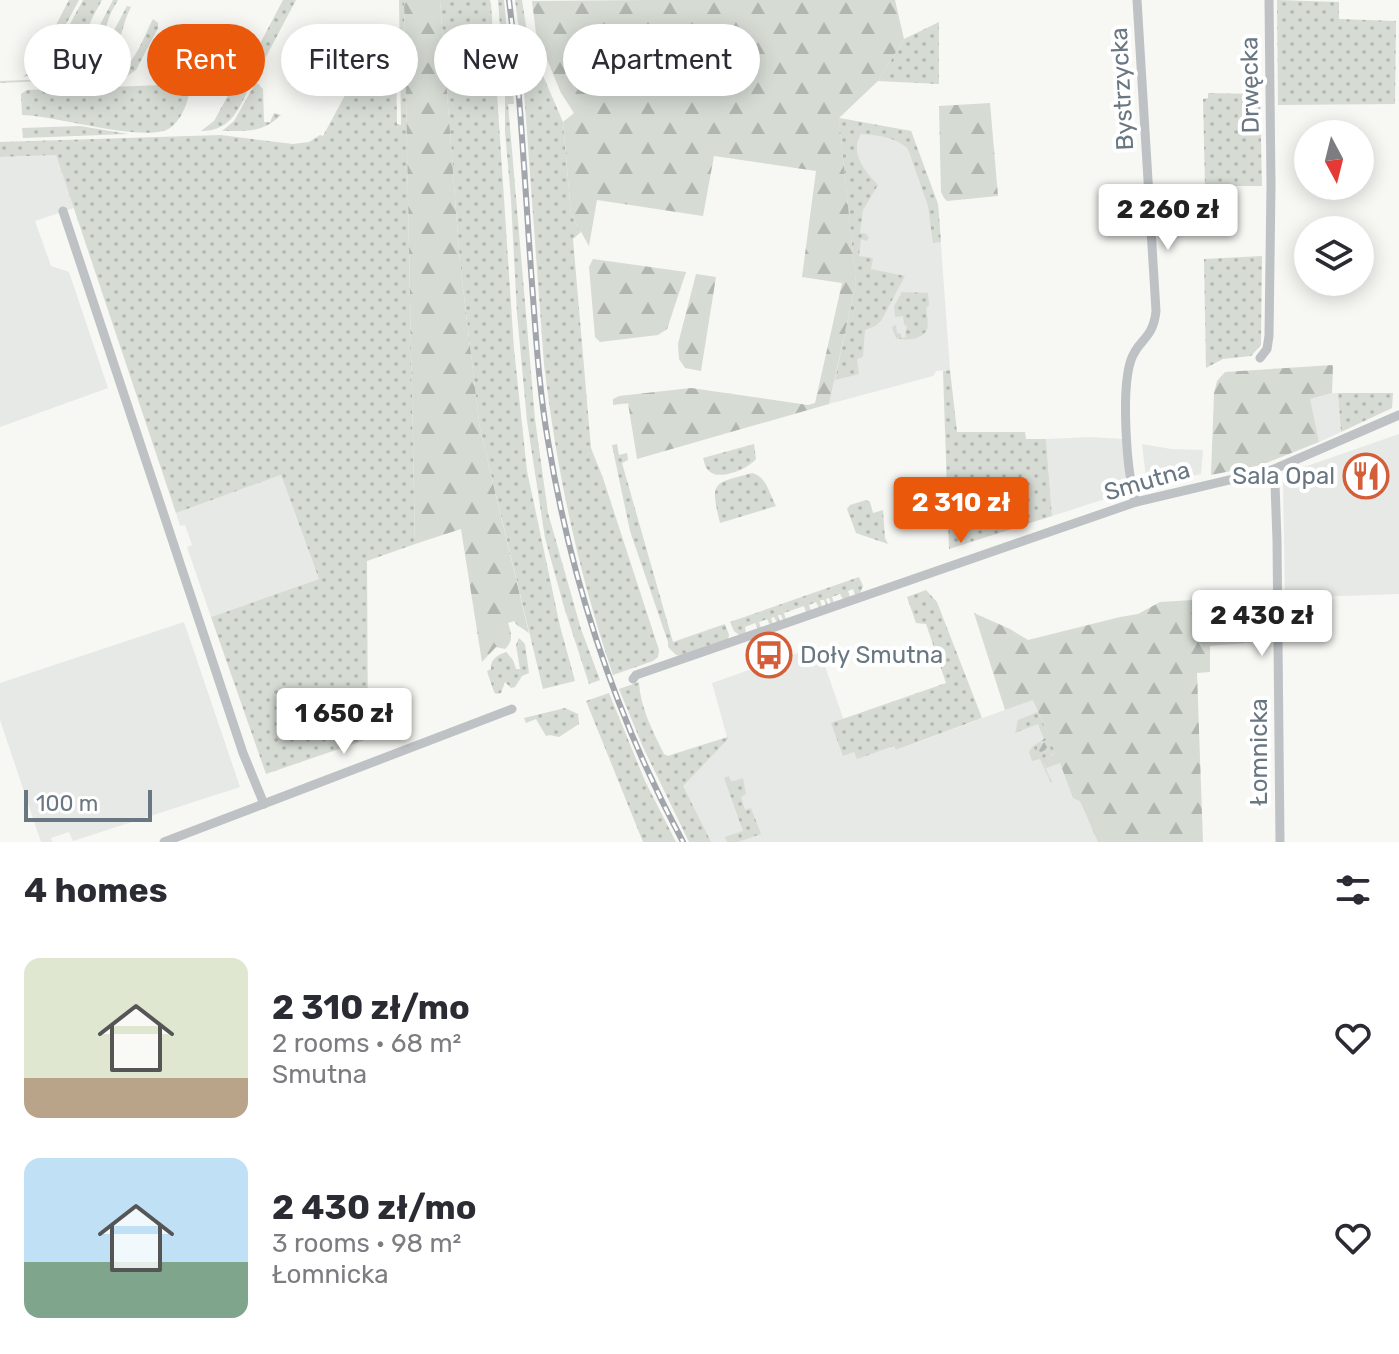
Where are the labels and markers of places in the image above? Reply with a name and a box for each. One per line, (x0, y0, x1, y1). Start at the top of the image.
pin: 2 260 zł (1085, 184, 1251, 252)
restaurant icon: Sala Opal (1342, 452, 1390, 500)
place label: Sala Opal (1232, 462, 1335, 490)
pin: 2 310 zł (878, 477, 1044, 545)
pin: 2 430 zł (1179, 590, 1345, 658)
bus stop icon: Doły Smutna (745, 631, 793, 679)
place label: Doły Smutna (800, 641, 943, 669)
pin: 1 650 zł (261, 688, 427, 756)

